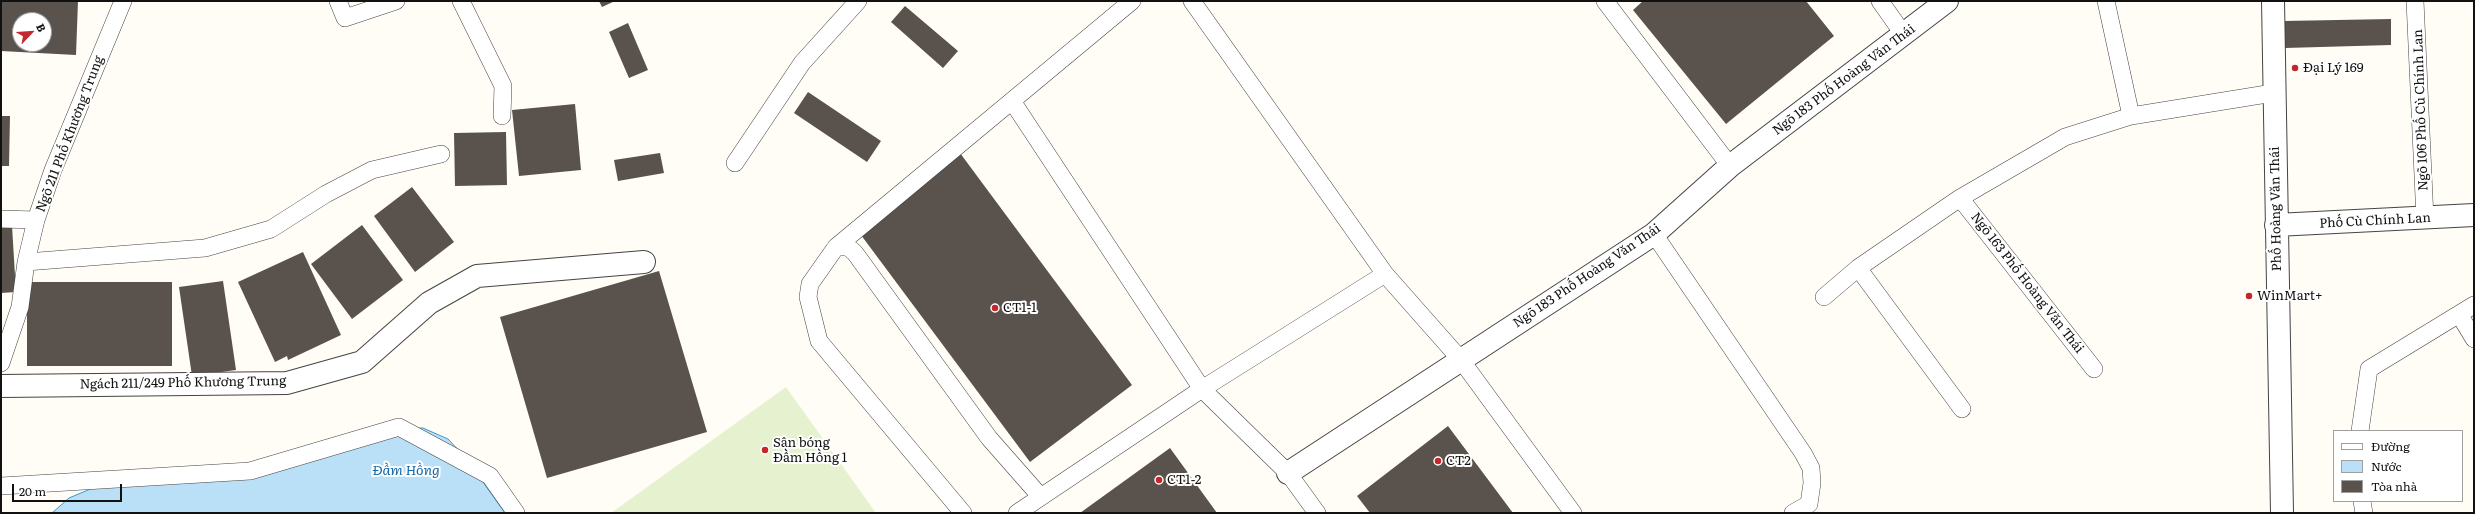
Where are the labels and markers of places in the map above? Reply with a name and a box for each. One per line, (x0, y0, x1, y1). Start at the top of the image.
place label: Đại Lý 169 (2303, 60, 2363, 76)
marker: Đại Lý 169 (2290, 63, 2300, 73)
place label: WinMart+ (2257, 288, 2322, 304)
marker: WinMart+ (2244, 291, 2254, 301)
place label: CT1-1 (1003, 300, 1037, 316)
marker: CT1-1 (990, 303, 1000, 313)
place label: Sân bóng Đầm Hồng 1 (773, 435, 847, 466)
marker: Sân bóng Đầm Hồng 1 (760, 445, 770, 455)
place label: CT2 (1446, 453, 1471, 469)
marker: CT2 (1433, 456, 1443, 466)
place label: CT1-2 (1167, 472, 1201, 488)
marker: CT1-2 (1154, 475, 1164, 485)

